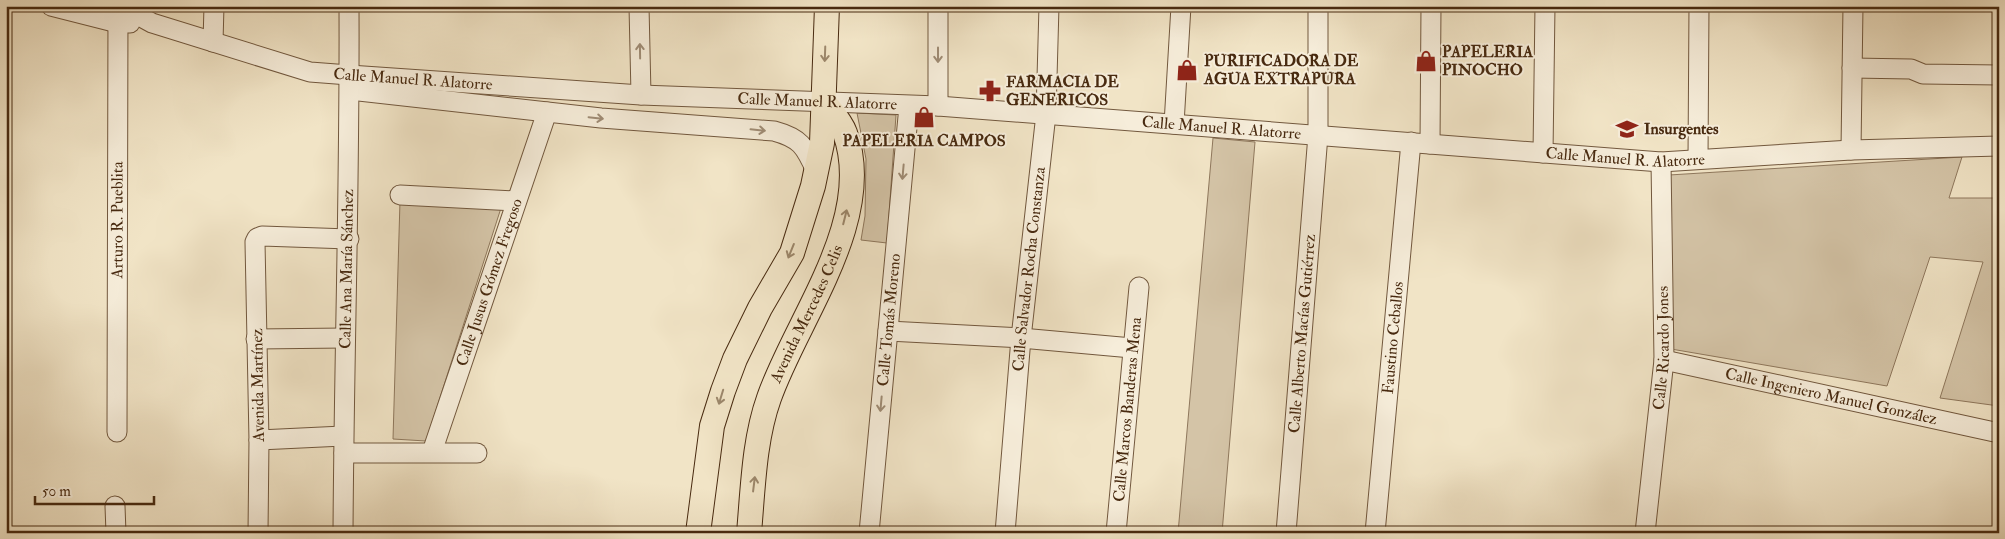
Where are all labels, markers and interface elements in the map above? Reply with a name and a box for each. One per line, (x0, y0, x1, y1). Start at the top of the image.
place label: PAPELERIA PINOCHO (1442, 42, 1534, 80)
one-way arrow (635, 43, 645, 59)
one-way arrow (821, 46, 830, 62)
one-way arrow (933, 46, 943, 63)
shop icon: PAPELERIA PINOCHO (1413, 48, 1439, 74)
place label: PURIFICADORA DE AGUA EXTRAPURA (1203, 51, 1359, 89)
shop icon: PURIFICADORA DE AGUA EXTRAPURA (1174, 57, 1200, 83)
street label: Calle Manuel R. Alatorre (333, 64, 494, 95)
place label: FARMACIA DE GENERICOS (1006, 72, 1119, 110)
pharmacy icon: FARMACIA DE GENERICOS (977, 78, 1003, 104)
street label: Calle Manuel R. Alatorre (737, 89, 898, 114)
shop icon: PAPELERIA CAMPOS (911, 104, 937, 130)
street label: Calle Manuel R. Alatorre (1141, 112, 1302, 144)
one-way arrow (587, 113, 603, 122)
school or university icon: Insurgentes (1614, 116, 1640, 142)
place label: Insurgentes (1644, 119, 1719, 140)
one-way arrow (749, 125, 765, 134)
place label: PAPELERIA CAMPOS (842, 131, 1006, 151)
street label: Calle Manuel R. Alatorre (1545, 143, 1706, 172)
street label: Arturo R. Pueblita (107, 161, 128, 280)
one-way arrow (898, 164, 907, 180)
street label: Calle Salvador Rocha Constanza (1008, 165, 1050, 372)
street label: Calle Ana María Sánchez (335, 189, 358, 349)
street label: Calle Jusus Gómez Fregoso (452, 196, 527, 369)
one-way arrow (841, 209, 850, 225)
street label: Calle Alberto Macías Gutiérrez (1284, 233, 1320, 434)
street label: Avenida Mercedes Celis (765, 242, 847, 387)
one-way arrow (786, 243, 796, 258)
street label: Calle Tomás Moreno (873, 252, 905, 387)
street label: Faustino Ceballos (1378, 281, 1408, 395)
street label: Calle Ricardo Jones (1649, 286, 1674, 411)
street label: Calle Marcos Banderas Mena (1109, 316, 1146, 503)
street label: Avenida Martínez (247, 328, 269, 443)
street label: Calle Ingeniero Manuel González (1723, 364, 1939, 429)
one-way arrow (716, 389, 725, 405)
one-way arrow (876, 396, 886, 412)
scale bar (35, 474, 154, 506)
one-way arrow (749, 477, 759, 493)
text: 50 m (42, 482, 71, 501)

